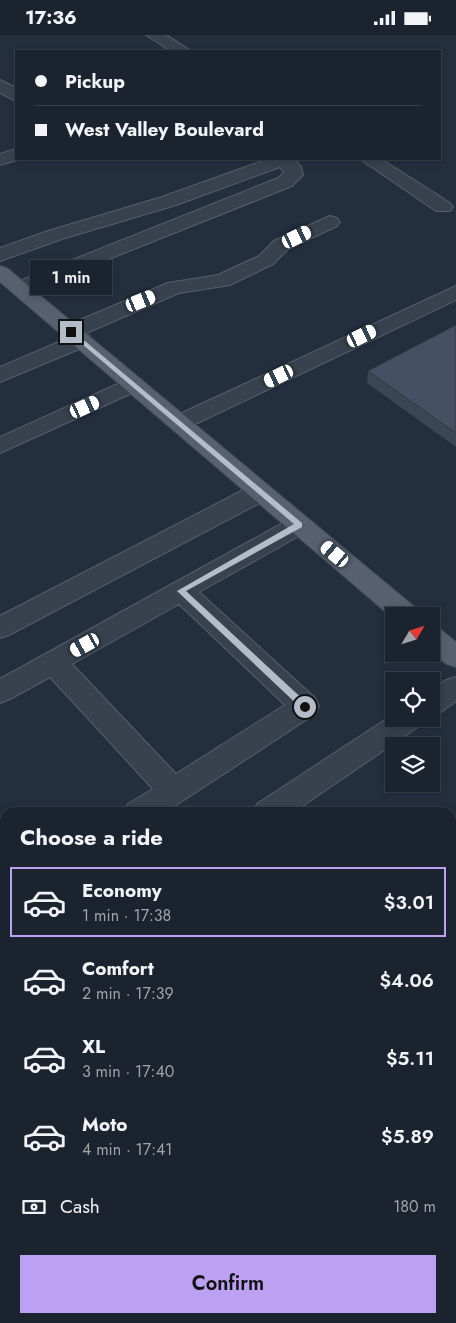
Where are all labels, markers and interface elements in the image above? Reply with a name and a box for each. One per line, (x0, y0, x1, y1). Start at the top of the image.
text: 17:36 (25, 4, 77, 31)
text: Pickup (65, 68, 125, 95)
text: West Valley Boulevard (65, 116, 264, 143)
car (280, 224, 313, 250)
callout: 1 min (30, 259, 112, 295)
text: 1 min (52, 266, 90, 289)
car (124, 288, 157, 314)
route end (60, 321, 82, 343)
car (345, 323, 378, 349)
car (262, 363, 295, 389)
car (68, 394, 101, 420)
car (318, 539, 351, 569)
north arrow (385, 607, 440, 663)
map controls (385, 607, 440, 792)
car (68, 631, 101, 659)
button: locate (385, 672, 440, 727)
route start (294, 696, 316, 718)
button: layers (385, 737, 440, 792)
text: Choose a ride (20, 821, 163, 853)
text: Economy (82, 877, 162, 904)
icon: car (22, 880, 67, 925)
text: $3.01 (384, 889, 434, 916)
text: 1 min · 17:38 (82, 904, 171, 927)
text: Comfort (82, 955, 154, 982)
icon: car (22, 958, 67, 1003)
text: $4.06 (379, 967, 434, 994)
text: 2 min · 17:39 (82, 982, 174, 1005)
text: XL (82, 1033, 105, 1060)
icon: car (22, 1036, 67, 1081)
text: $5.11 (386, 1045, 434, 1072)
text: 3 min · 17:40 (82, 1060, 174, 1083)
text: Moto (82, 1111, 127, 1138)
icon: car (22, 1114, 67, 1159)
text: $5.89 (381, 1123, 434, 1150)
text: 4 min · 17:41 (82, 1138, 173, 1161)
icon: cash (20, 1193, 48, 1221)
text: Cash (60, 1193, 100, 1220)
text: 180 m (393, 1195, 436, 1218)
button: Confirm (20, 1255, 436, 1313)

